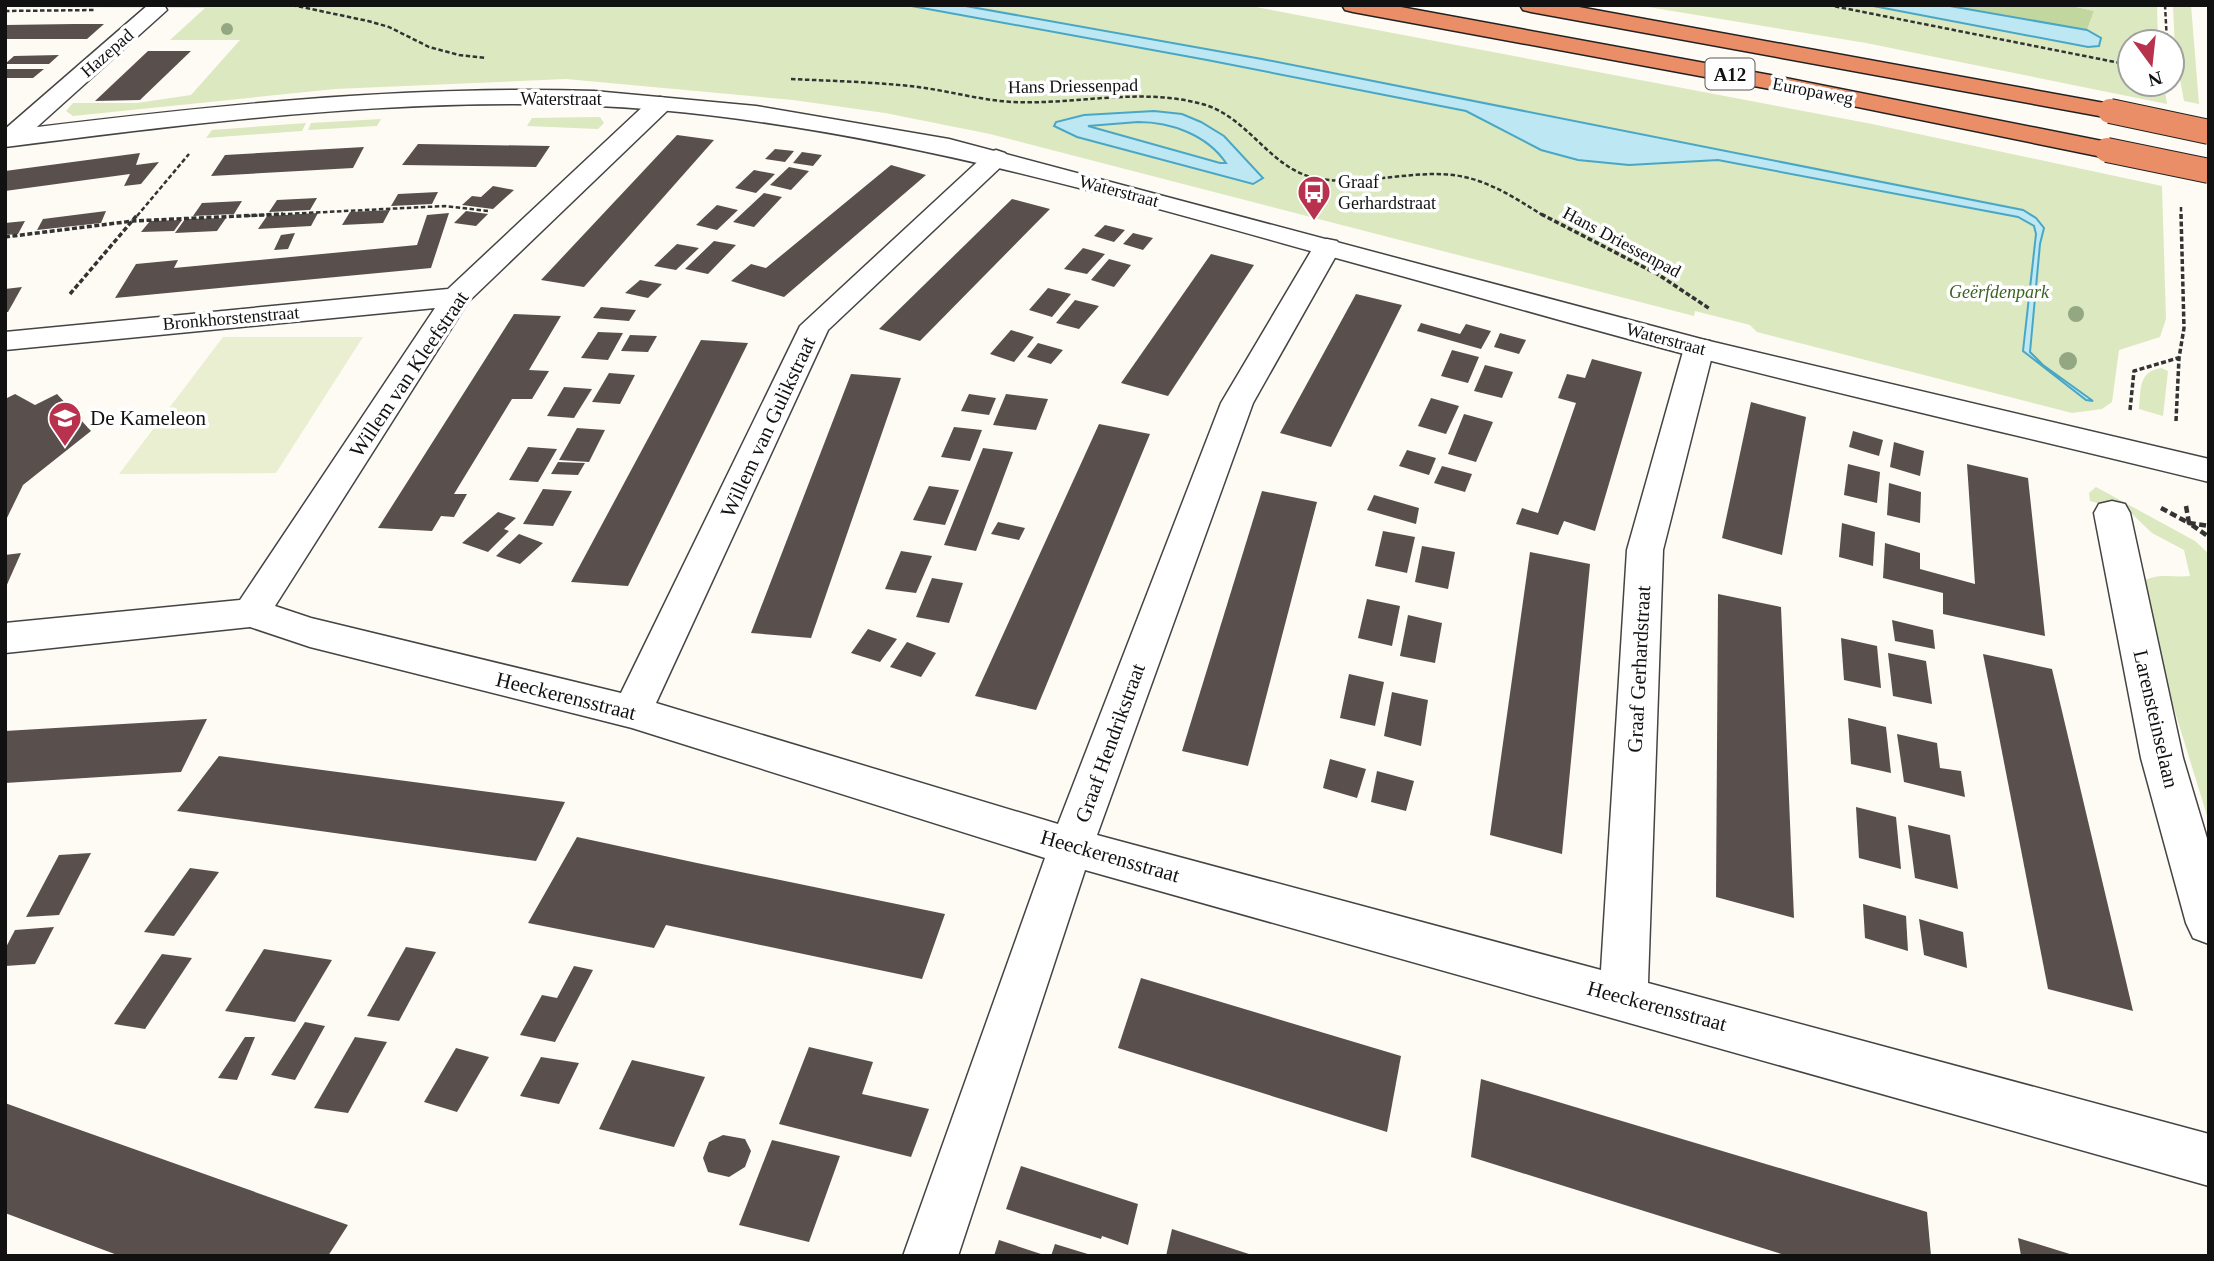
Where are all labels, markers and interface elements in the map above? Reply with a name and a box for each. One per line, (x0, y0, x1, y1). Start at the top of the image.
street label: Hazepad (77, 25, 137, 81)
north arrow (2116, 28, 2186, 98)
road number: A12 (1706, 58, 1754, 90)
text: N (2146, 67, 2165, 91)
street label: Europaweg (1771, 73, 1855, 109)
street label: Hans Driessenpad (1008, 75, 1138, 97)
street label: Waterstraat (520, 89, 602, 109)
street label: Waterstraat (1077, 171, 1161, 211)
place label: Graaf Gerhardstraat (1338, 172, 1436, 213)
bus stop icon: Graaf Gerhardstraat (1295, 173, 1333, 222)
street label: Hans Driessenpad (1560, 203, 1684, 281)
park label: Geërfdenpark (1949, 282, 2050, 302)
street label: Willem van Kleefstraat (345, 286, 474, 462)
street label: Bronkhorstenstraat (162, 302, 300, 334)
street label: Waterstraat (1624, 319, 1708, 359)
street label: Willem van Gulikstraat (716, 333, 820, 521)
school or university icon: De Kameleon (46, 399, 84, 448)
place label: De Kameleon (90, 406, 207, 430)
street label: Graaf Gerhardstraat (1623, 585, 1655, 753)
street label: Larensteinselaan (2128, 648, 2184, 791)
street label: Graaf Hendrikstraat (1070, 660, 1150, 826)
street label: Heeckerensstraat (494, 667, 639, 725)
street label: Heeckerensstraat (1038, 825, 1182, 887)
street label: Heeckerensstraat (1585, 976, 1730, 1036)

